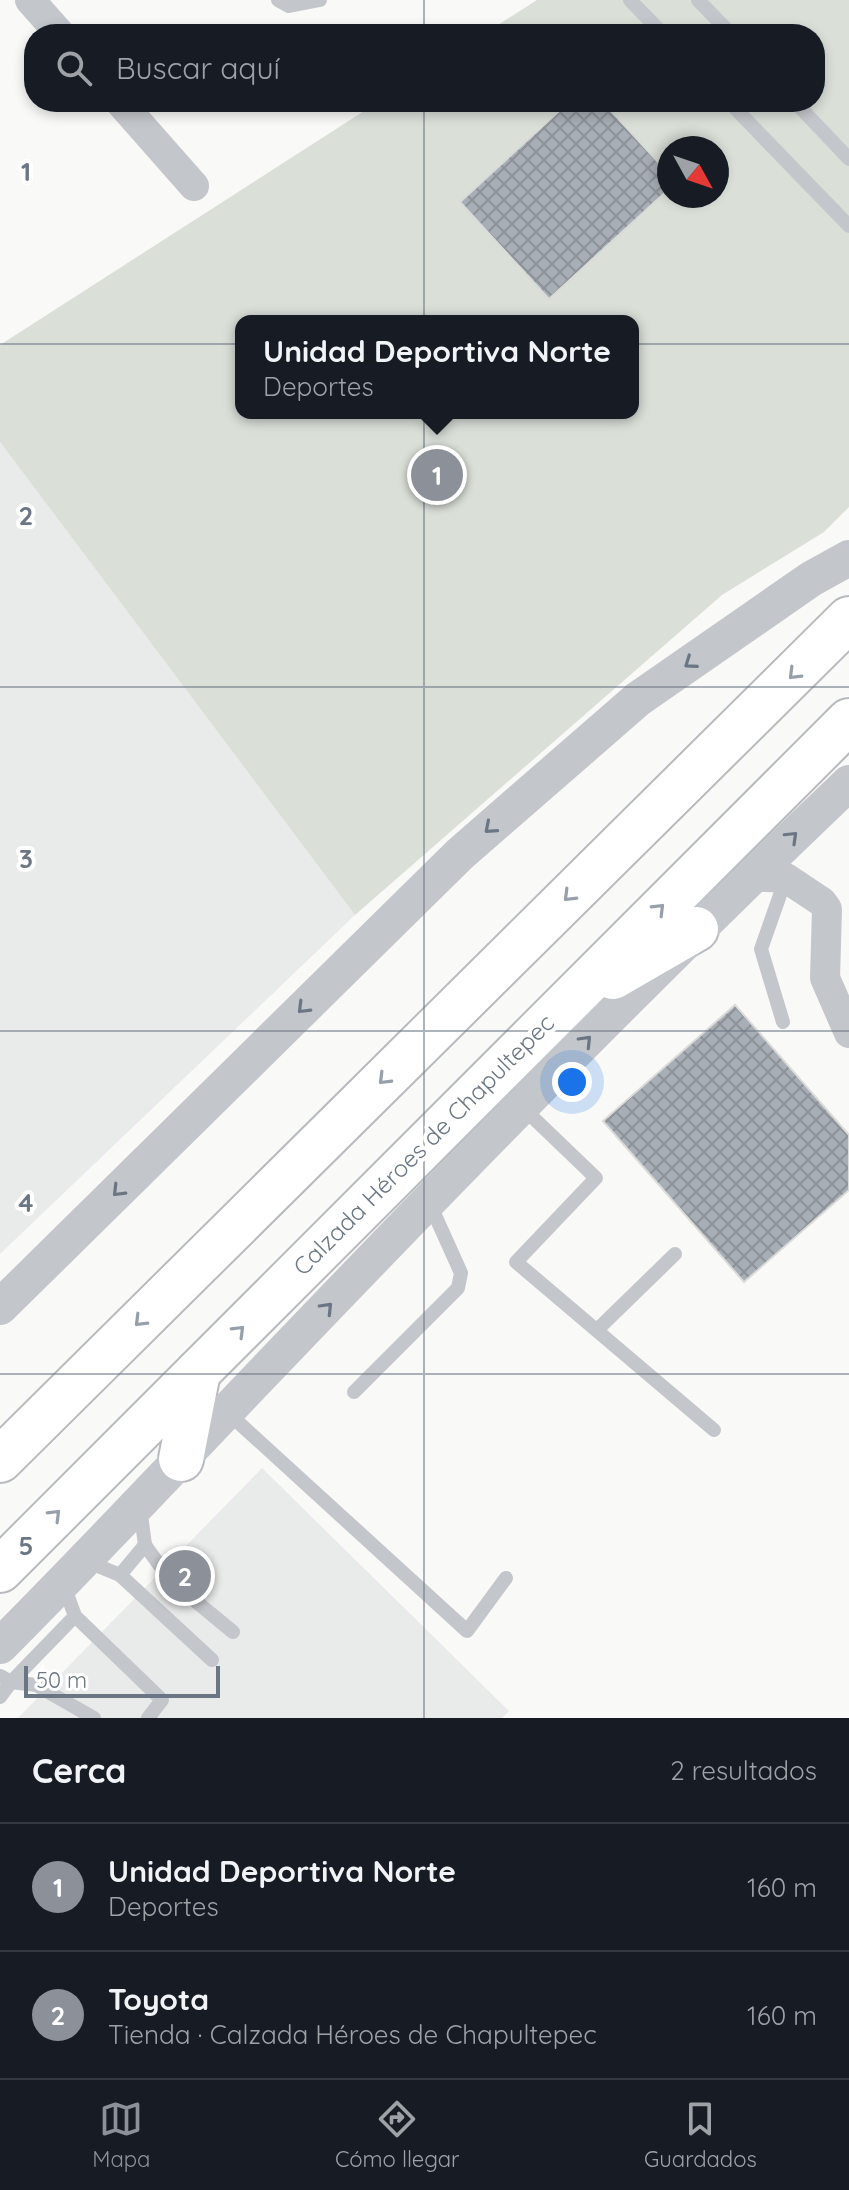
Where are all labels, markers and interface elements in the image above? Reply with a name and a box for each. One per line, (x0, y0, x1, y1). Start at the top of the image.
search box (24, 24, 825, 112)
icon: search (52, 46, 96, 90)
text: Buscar aquí (116, 49, 280, 87)
north arrow (657, 136, 729, 208)
text: 1 (21, 155, 31, 188)
popup (235, 315, 639, 419)
text: Unidad Deportiva Norte (263, 332, 611, 370)
text: Deportes (263, 370, 374, 403)
pin: 1 (411, 445, 463, 505)
text: 2 (19, 499, 33, 532)
one-way arrow (685, 653, 699, 668)
one-way arrow (789, 665, 803, 679)
one-way arrow (485, 818, 499, 833)
one-way arrow (783, 832, 798, 846)
text: 3 (19, 842, 33, 875)
one-way arrow (564, 887, 578, 901)
one-way arrow (650, 904, 665, 918)
one-way arrow (298, 999, 312, 1013)
street label: Calzada Héroes de Chapultepec (286, 1007, 560, 1281)
one-way arrow (577, 1036, 591, 1050)
your location (552, 1062, 592, 1102)
one-way arrow (379, 1070, 393, 1084)
one-way arrow (113, 1182, 127, 1196)
text: 4 (18, 1186, 34, 1219)
one-way arrow (317, 1303, 332, 1317)
one-way arrow (135, 1312, 149, 1326)
one-way arrow (230, 1326, 244, 1340)
one-way arrow (46, 1510, 60, 1524)
text: 5 (19, 1529, 33, 1562)
pin: 2 (159, 1546, 211, 1606)
scale bar (24, 1662, 220, 1698)
text: 50 m (36, 1666, 87, 1694)
text: Cerca (32, 1749, 126, 1792)
text: 2 resultados (670, 1754, 817, 1787)
text: Unidad Deportiva Norte (108, 1852, 456, 1890)
text: 1 (53, 1871, 63, 1904)
text: 160 m (747, 1871, 817, 1904)
text: Deportes (108, 1890, 219, 1923)
text: Toyota (108, 1980, 209, 2018)
text: 2 (51, 1999, 65, 2032)
text: 160 m (747, 1999, 817, 2032)
text: Tienda · Calzada Héroes de Chapultepec (108, 2018, 597, 2051)
tab: Mapa (92, 2097, 150, 2173)
tab: Cómo llegar (335, 2097, 460, 2173)
tab: Guardados (644, 2097, 757, 2173)

